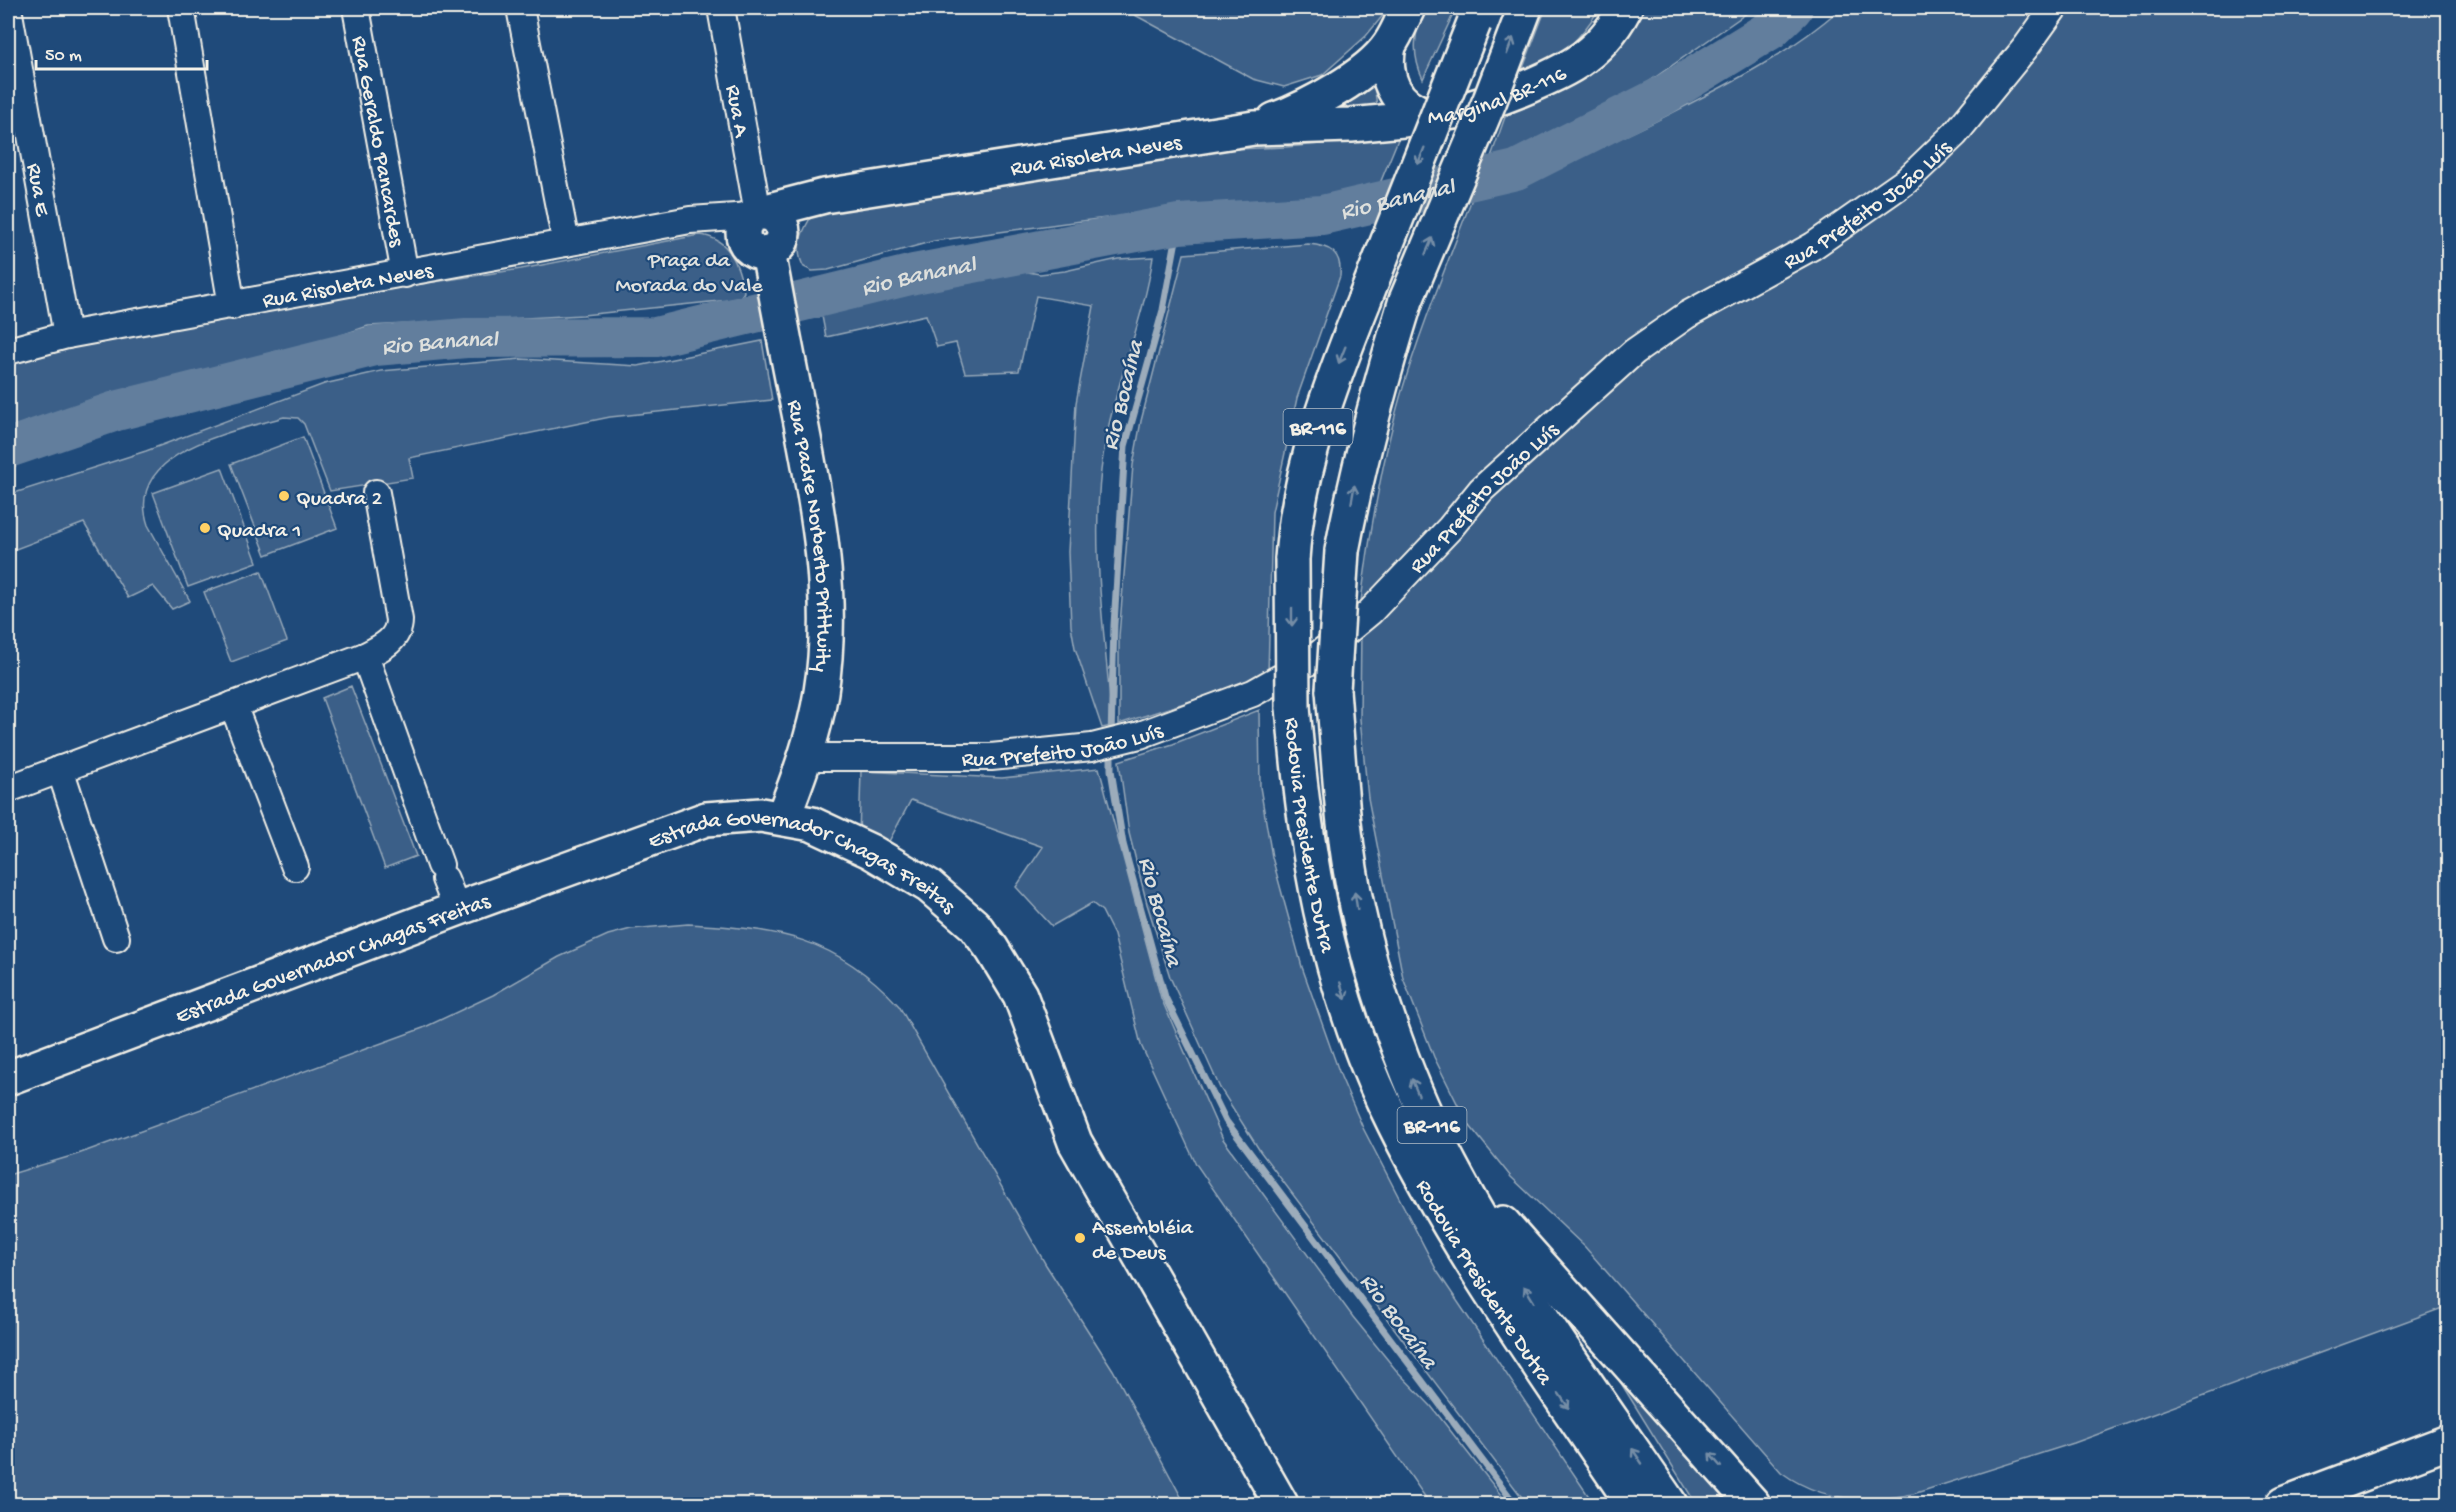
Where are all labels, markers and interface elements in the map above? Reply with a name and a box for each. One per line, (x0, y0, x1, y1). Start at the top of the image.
scale bar (36, 33, 207, 71)
street label: Rua Geraldo Pancardes (344, 34, 409, 250)
one-way arrow (1506, 38, 1517, 56)
text: 50 m (45, 46, 82, 67)
street label: Marginal BR-116 (1427, 61, 1572, 132)
street label: Rua A (718, 83, 753, 140)
street label: Rua Risoleta Neves (1009, 131, 1184, 183)
street label: Rua Prefeito João Luís (1780, 135, 1959, 277)
one-way arrow (1415, 146, 1426, 165)
street label: Rua E (19, 161, 54, 219)
water label: Rio Bananal (1338, 173, 1459, 228)
one-way arrow (1424, 238, 1435, 256)
park label: Praça da Morada do Vale (615, 249, 763, 300)
water label: Rio Bananal (859, 251, 980, 304)
street label: Rua Risoleta Neves (261, 259, 436, 316)
water label: Rio Bananal (381, 327, 499, 363)
water label: Rio Bocaína (1097, 336, 1152, 454)
one-way arrow (1336, 345, 1347, 364)
street label: Rua Padre Norberto Prittwity (780, 398, 835, 673)
road number: BR-116 (1284, 409, 1352, 445)
street label: Rua Prefeito João Luís (1405, 417, 1566, 580)
one-way arrow (1348, 484, 1359, 504)
place label: Quadra 2 (296, 487, 382, 513)
marker: Quadra 2 (277, 489, 291, 503)
place label: Quadra 1 (217, 519, 301, 545)
marker: Quadra 1 (198, 521, 212, 535)
one-way arrow (1286, 607, 1298, 627)
street label: Rodovia Presidente Dutra (1277, 717, 1339, 956)
street label: Rua Prefeito João Luís (962, 719, 1168, 774)
street label: Estrada Governador Chagas Freitas (645, 806, 960, 921)
water label: Rio Bocaína (1130, 854, 1188, 971)
street label: Estrada Governador Chagas Freitas (172, 889, 495, 1031)
one-way arrow (1351, 892, 1362, 911)
one-way arrow (1338, 981, 1349, 1000)
one-way arrow (1409, 1078, 1420, 1096)
road number: BR-116 (1398, 1107, 1466, 1143)
street label: Rodovia Presidente Dutra (1409, 1176, 1557, 1391)
place label: Assembléia de Deus (1092, 1216, 1194, 1267)
marker: Assembléia de Deus (1073, 1231, 1087, 1245)
water label: Rio Bocaína (1352, 1269, 1444, 1377)
one-way arrow (1522, 1286, 1534, 1303)
one-way arrow (1558, 1392, 1570, 1408)
one-way arrow (1631, 1448, 1643, 1465)
one-way arrow (1708, 1452, 1721, 1468)

